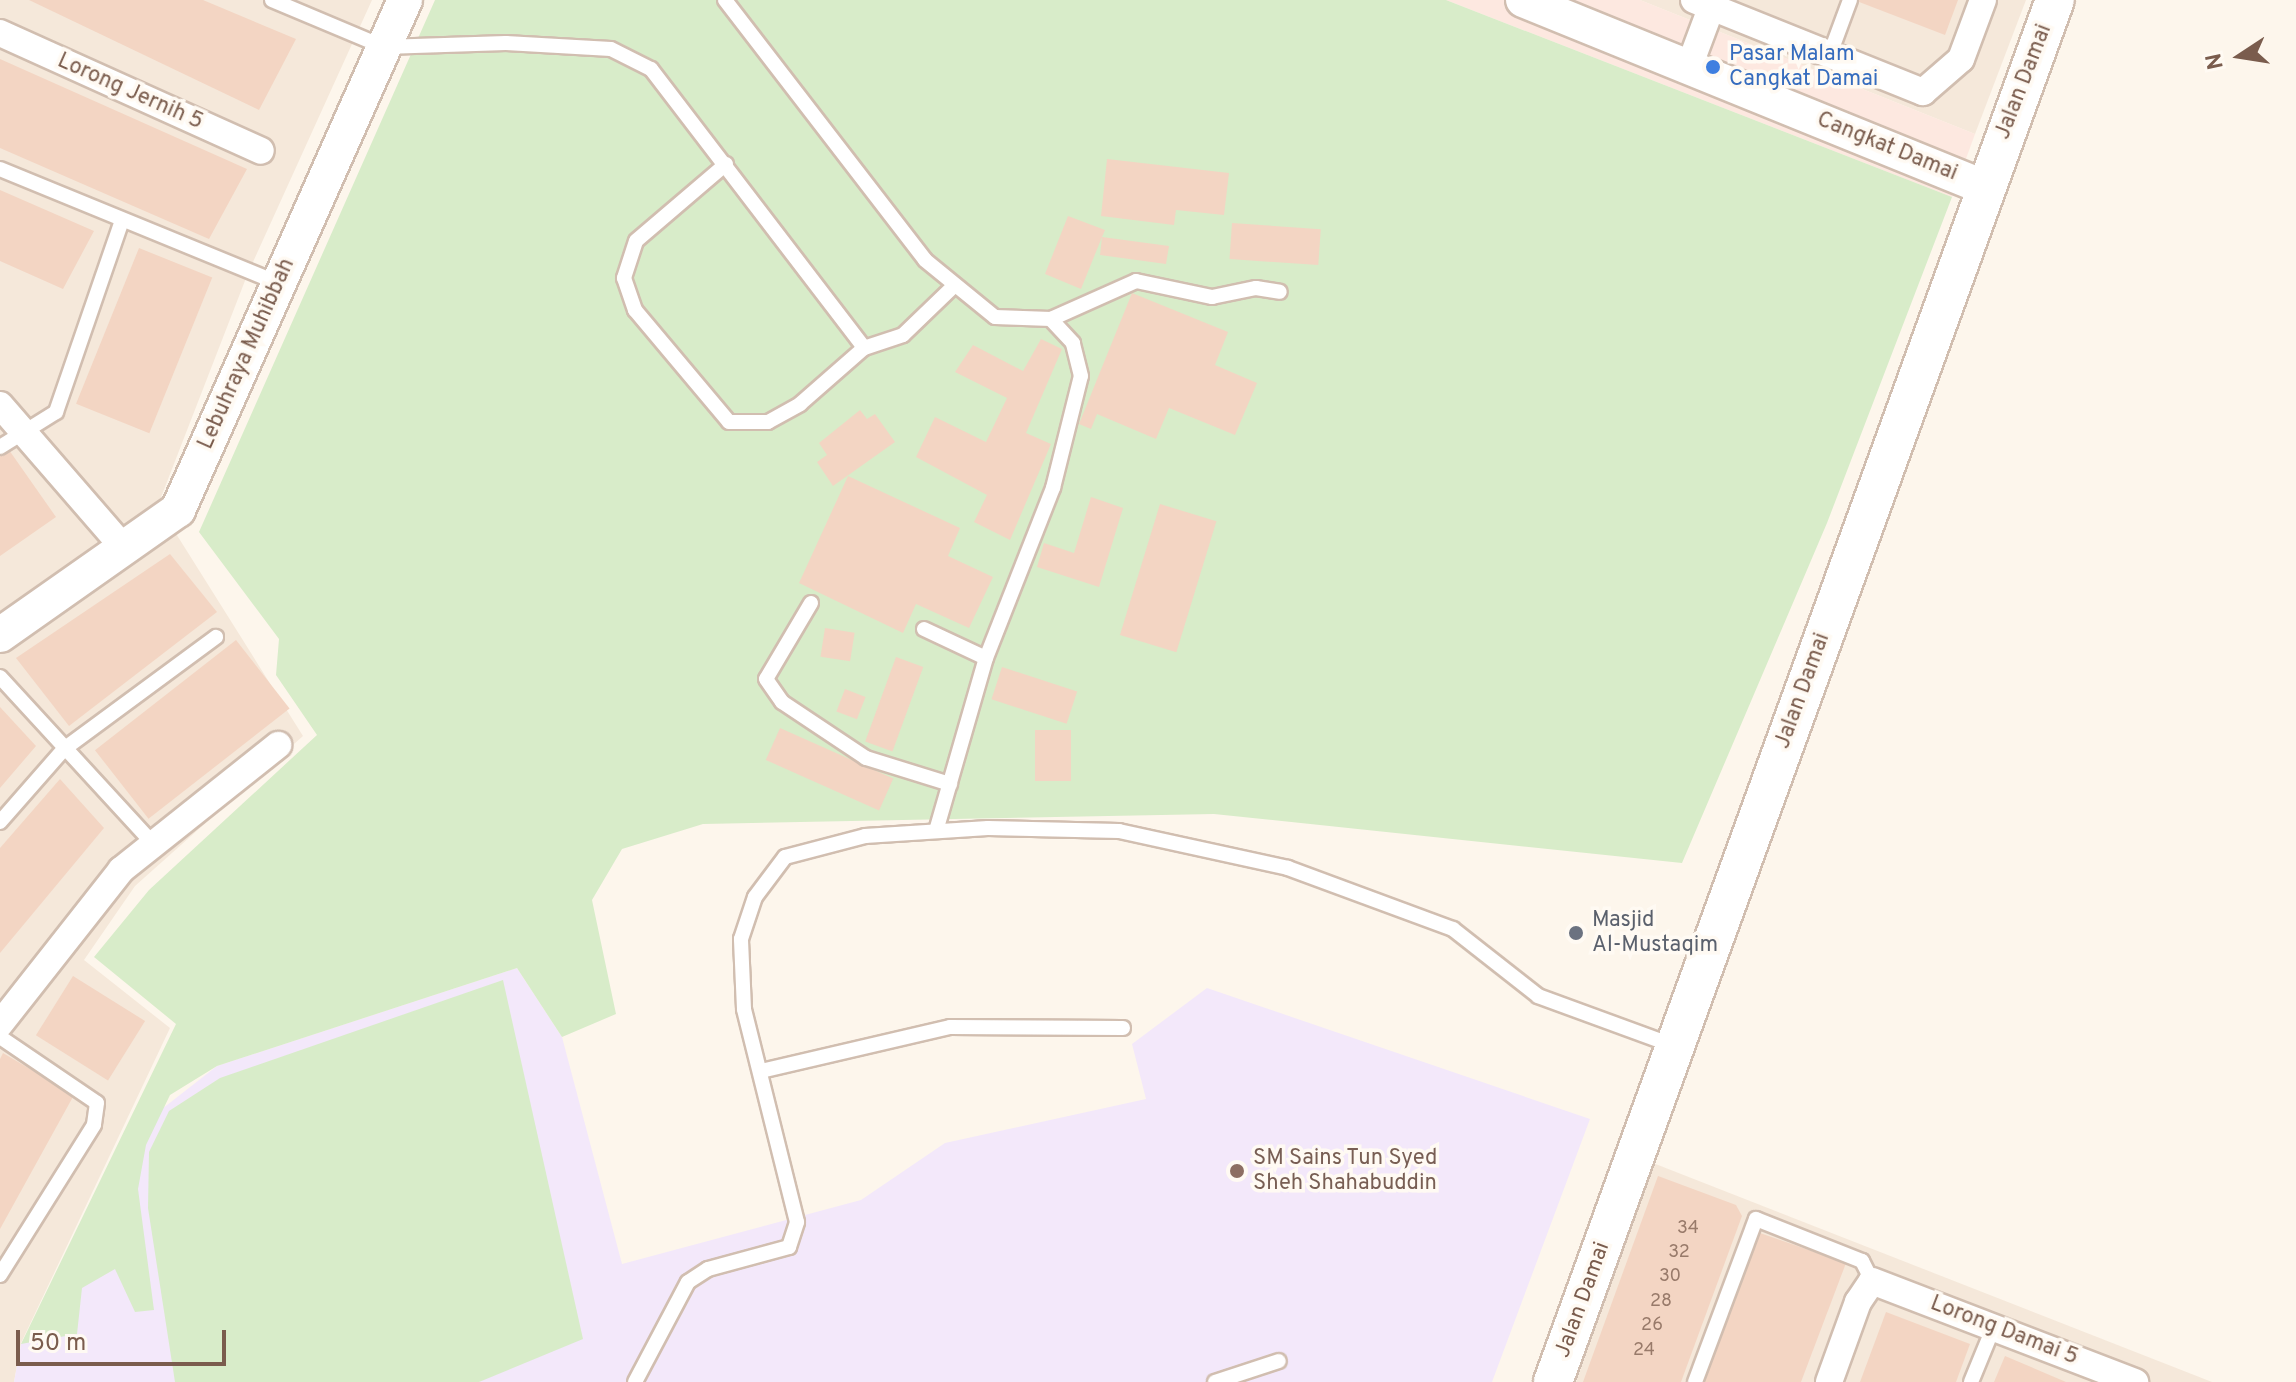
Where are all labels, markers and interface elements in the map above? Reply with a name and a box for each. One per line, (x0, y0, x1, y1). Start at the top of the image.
north arrow (2200, 16, 2280, 96)
street label: Jalan Damai (1990, 21, 2058, 143)
place label: Pasar Malam Cangkat Damai (1729, 41, 1878, 92)
street label: Lorong Jernih 5 (53, 48, 207, 136)
text: N (2201, 51, 2231, 72)
marker: Pasar Malam Cangkat Damai (1704, 58, 1722, 76)
street label: Cangkat Damai (1813, 107, 1961, 187)
street label: Lebuhraya Muhibbah (193, 254, 301, 454)
street label: Jalan Damai (1770, 630, 1836, 752)
place label: Masjid Al-Mustaqim (1592, 907, 1718, 958)
marker: Masjid Al-Mustaqim (1567, 924, 1585, 942)
place label: SM Sains Tun Syed Sheh Shahabuddin (1253, 1145, 1438, 1196)
marker: SM Sains Tun Syed Sheh Shahabuddin (1228, 1162, 1246, 1180)
house number: 34 (1677, 1218, 1699, 1240)
street label: Jalan Damai (1550, 1239, 1616, 1361)
house number: 32 (1668, 1242, 1690, 1264)
house number: 30 (1659, 1266, 1681, 1288)
house number: 28 (1650, 1291, 1672, 1313)
street label: Lorong Damai 5 (1926, 1291, 2082, 1371)
scale bar (20, 1314, 230, 1364)
house number: 26 (1641, 1315, 1663, 1337)
text: 50 m (30, 1329, 86, 1359)
house number: 24 (1633, 1340, 1655, 1362)

